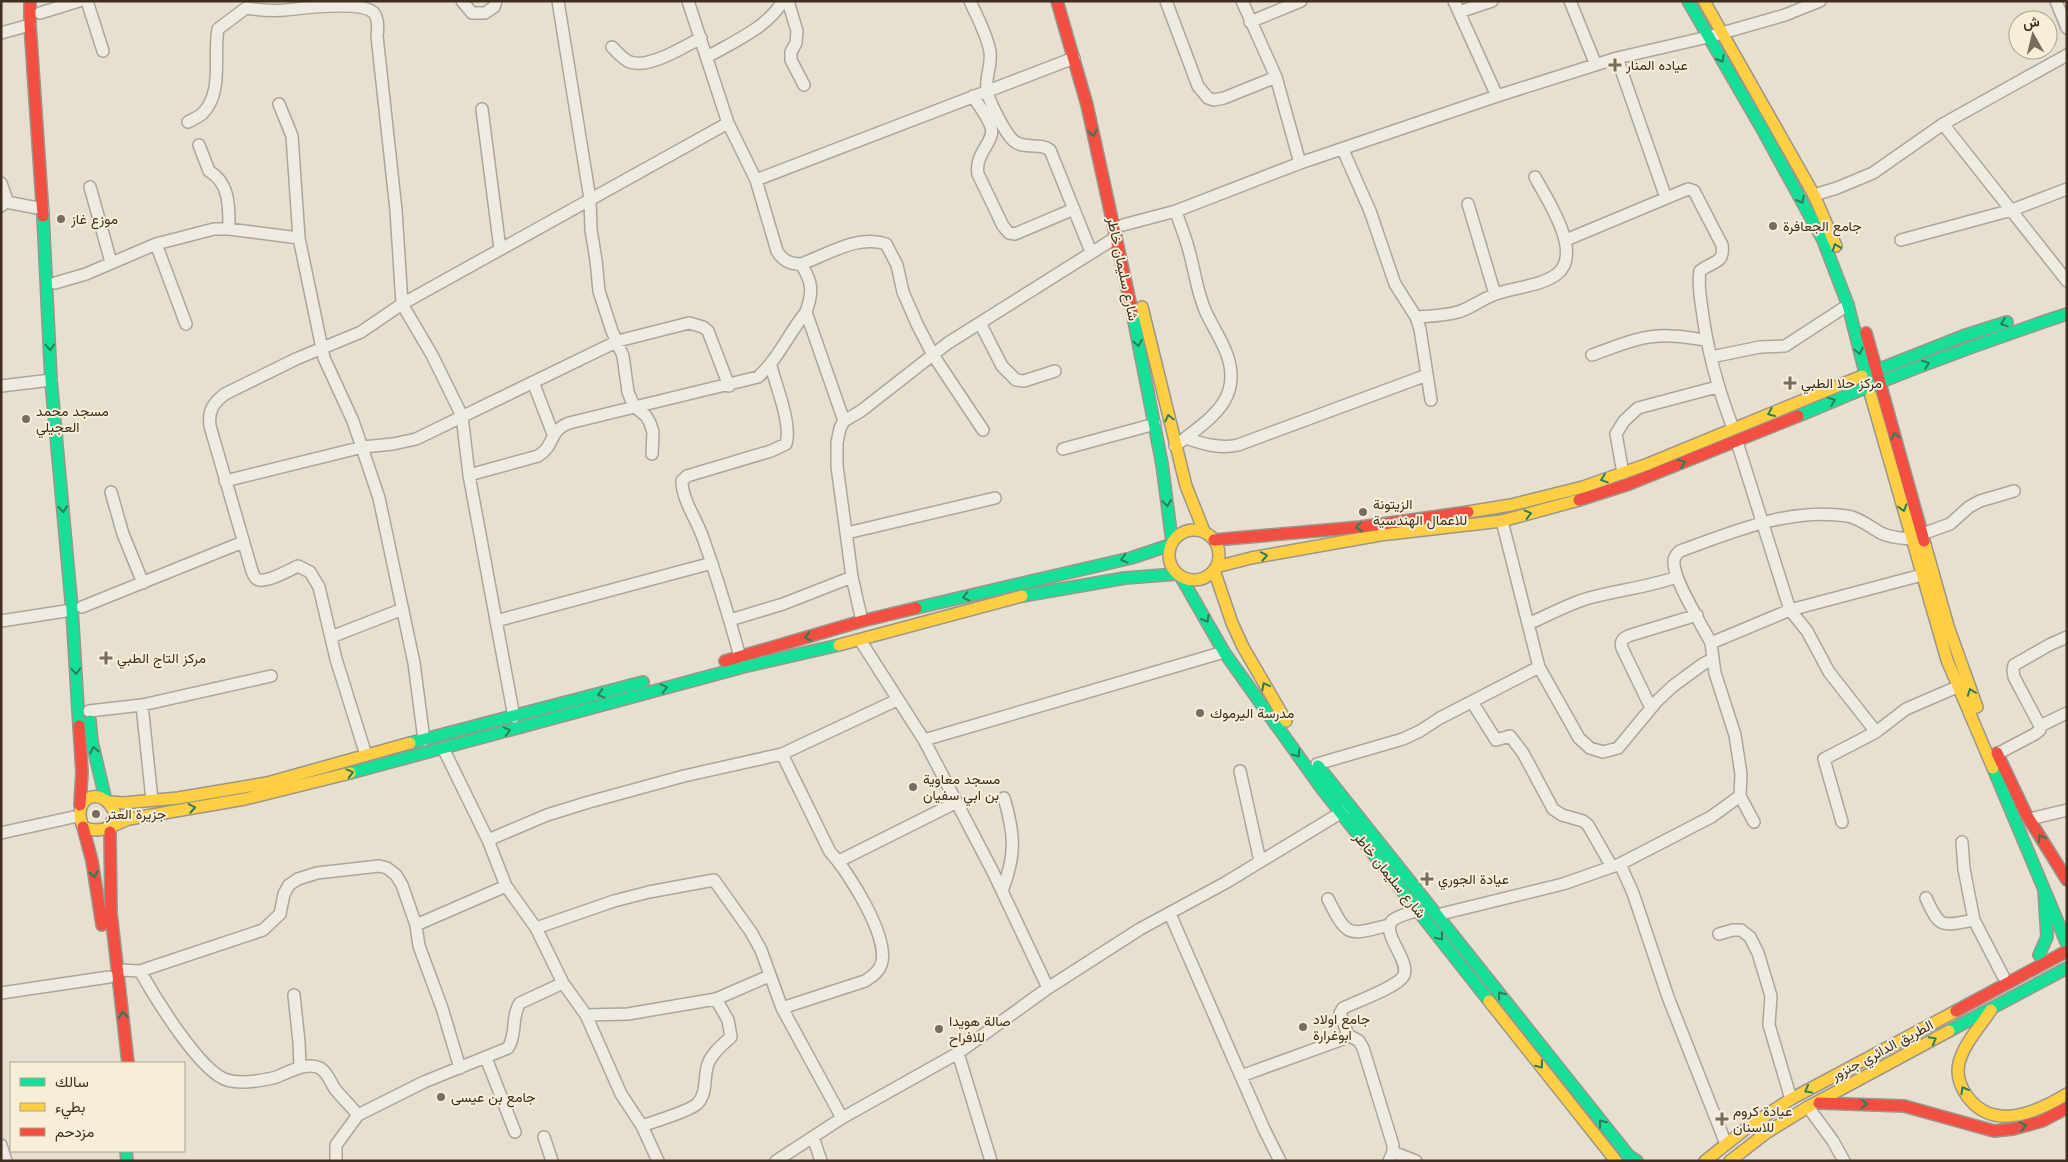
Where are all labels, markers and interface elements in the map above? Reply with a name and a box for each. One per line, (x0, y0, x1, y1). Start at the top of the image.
north arrow (2008, 10, 2058, 60)
text: ش (2022, 12, 2041, 32)
one-way arrow (1715, 53, 1725, 62)
place label: عياده المنار (1625, 56, 1688, 74)
marker: عياده المنار (1608, 58, 1622, 72)
one-way arrow (1087, 128, 1098, 137)
one-way arrow (1795, 195, 1805, 204)
place label: موزع غاز (70, 210, 118, 230)
marker: موزع غاز (55, 213, 67, 225)
street label: شارع سليمان خاطر (1101, 215, 1143, 323)
place label: جامع الجعافرة (1783, 217, 1862, 237)
marker: جامع الجعافرة (1767, 220, 1779, 232)
one-way arrow (1832, 243, 1842, 252)
one-way arrow (2000, 318, 2008, 328)
one-way arrow (1133, 338, 1143, 347)
one-way arrow (44, 343, 55, 351)
one-way arrow (1853, 346, 1864, 355)
one-way arrow (1921, 360, 1930, 370)
place label: مركز حلا الطبي (1801, 374, 1882, 395)
marker: مركز حلا الطبي (1783, 376, 1797, 390)
one-way arrow (1827, 397, 1836, 408)
place label: مسجد محمد العجيلي (36, 402, 109, 439)
one-way arrow (1767, 406, 1776, 417)
marker: مسجد محمد العجيلي (20, 413, 32, 425)
one-way arrow (1164, 415, 1174, 423)
one-way arrow (1891, 432, 1901, 440)
one-way arrow (1677, 459, 1685, 469)
one-way arrow (1600, 473, 1609, 483)
place label: الزيتونة للاعمال الهندسية (1373, 495, 1467, 530)
one-way arrow (1162, 498, 1172, 507)
one-way arrow (1897, 503, 1907, 511)
one-way arrow (57, 505, 68, 513)
marker: الزيتونة للاعمال الهندسية (1357, 506, 1369, 518)
one-way arrow (1523, 510, 1531, 520)
one-way arrow (1355, 521, 1363, 532)
one-way arrow (1259, 551, 1268, 561)
one-way arrow (1119, 553, 1128, 564)
one-way arrow (961, 591, 970, 602)
one-way arrow (1200, 614, 1210, 623)
one-way arrow (805, 631, 813, 641)
place label: مركز التاج الطبي (117, 649, 206, 670)
marker: مركز التاج الطبي (99, 651, 113, 665)
one-way arrow (71, 667, 82, 675)
one-way arrow (1261, 682, 1271, 691)
one-way arrow (660, 684, 668, 694)
one-way arrow (597, 688, 605, 698)
one-way arrow (1967, 688, 1977, 697)
place label: مدرسة اليرموك (1210, 704, 1294, 722)
marker: مدرسة اليرموك (1194, 707, 1206, 719)
one-way arrow (503, 726, 511, 736)
one-way arrow (89, 745, 100, 754)
one-way arrow (1291, 748, 1300, 758)
one-way arrow (346, 769, 354, 779)
place label: مسجد معاوية بن ابي سفيان (923, 770, 1000, 807)
marker: مسجد معاوية بن ابي سفيان (907, 781, 919, 793)
one-way arrow (188, 804, 196, 814)
place label: جزيرة العتر (105, 805, 166, 823)
marker: جزيرة العتر (90, 808, 102, 820)
street label: شارع سليمان خاطر (1348, 828, 1430, 923)
one-way arrow (2038, 835, 2048, 844)
one-way arrow (89, 870, 99, 878)
place label: عيادة الجوري (1438, 870, 1509, 891)
marker: عيادة الجوري (1420, 872, 1434, 886)
one-way arrow (1434, 931, 1442, 940)
one-way arrow (1498, 992, 1507, 1001)
one-way arrow (118, 1010, 129, 1018)
place label: جامع اولاد ابوغرارة (1313, 1010, 1370, 1044)
place label: صالة هويدا للافراح (949, 1012, 1011, 1048)
street label: الطريق الدائري جنزور (1827, 1015, 1938, 1088)
marker: جامع اولاد ابوغرارة (1297, 1021, 1309, 1033)
marker: صالة هويدا للافراح (933, 1023, 945, 1035)
one-way arrow (1927, 1036, 1936, 1046)
one-way arrow (1535, 1059, 1543, 1068)
legend (10, 1062, 185, 1152)
text: سالك (55, 1072, 89, 1091)
one-way arrow (1805, 1083, 1814, 1093)
one-way arrow (1960, 1087, 1970, 1096)
place label: جامع بن عيسى (451, 1088, 535, 1108)
marker: جامع بن عيسى (435, 1091, 447, 1103)
text: بطيء (55, 1097, 85, 1120)
one-way arrow (1861, 1099, 1869, 1109)
place label: عيادة كروم للاسنان (1733, 1102, 1792, 1136)
marker: عيادة كروم للاسنان (1715, 1112, 1729, 1126)
one-way arrow (1599, 1120, 1607, 1129)
text: مزدحم (55, 1122, 94, 1142)
one-way arrow (2018, 1122, 2026, 1132)

